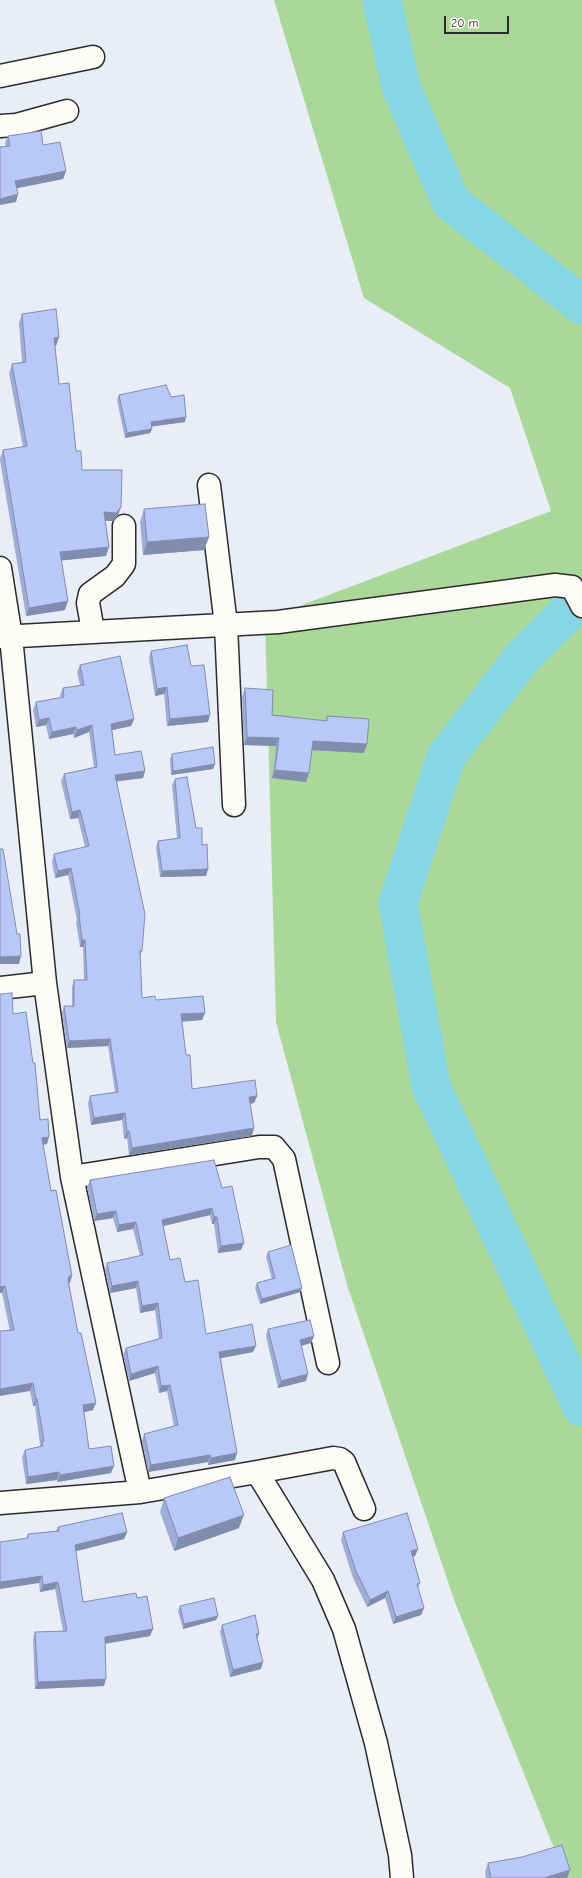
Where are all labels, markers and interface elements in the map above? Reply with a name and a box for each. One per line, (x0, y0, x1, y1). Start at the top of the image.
scale bar (446, 8, 511, 34)
text: 20 m (451, 16, 479, 30)

